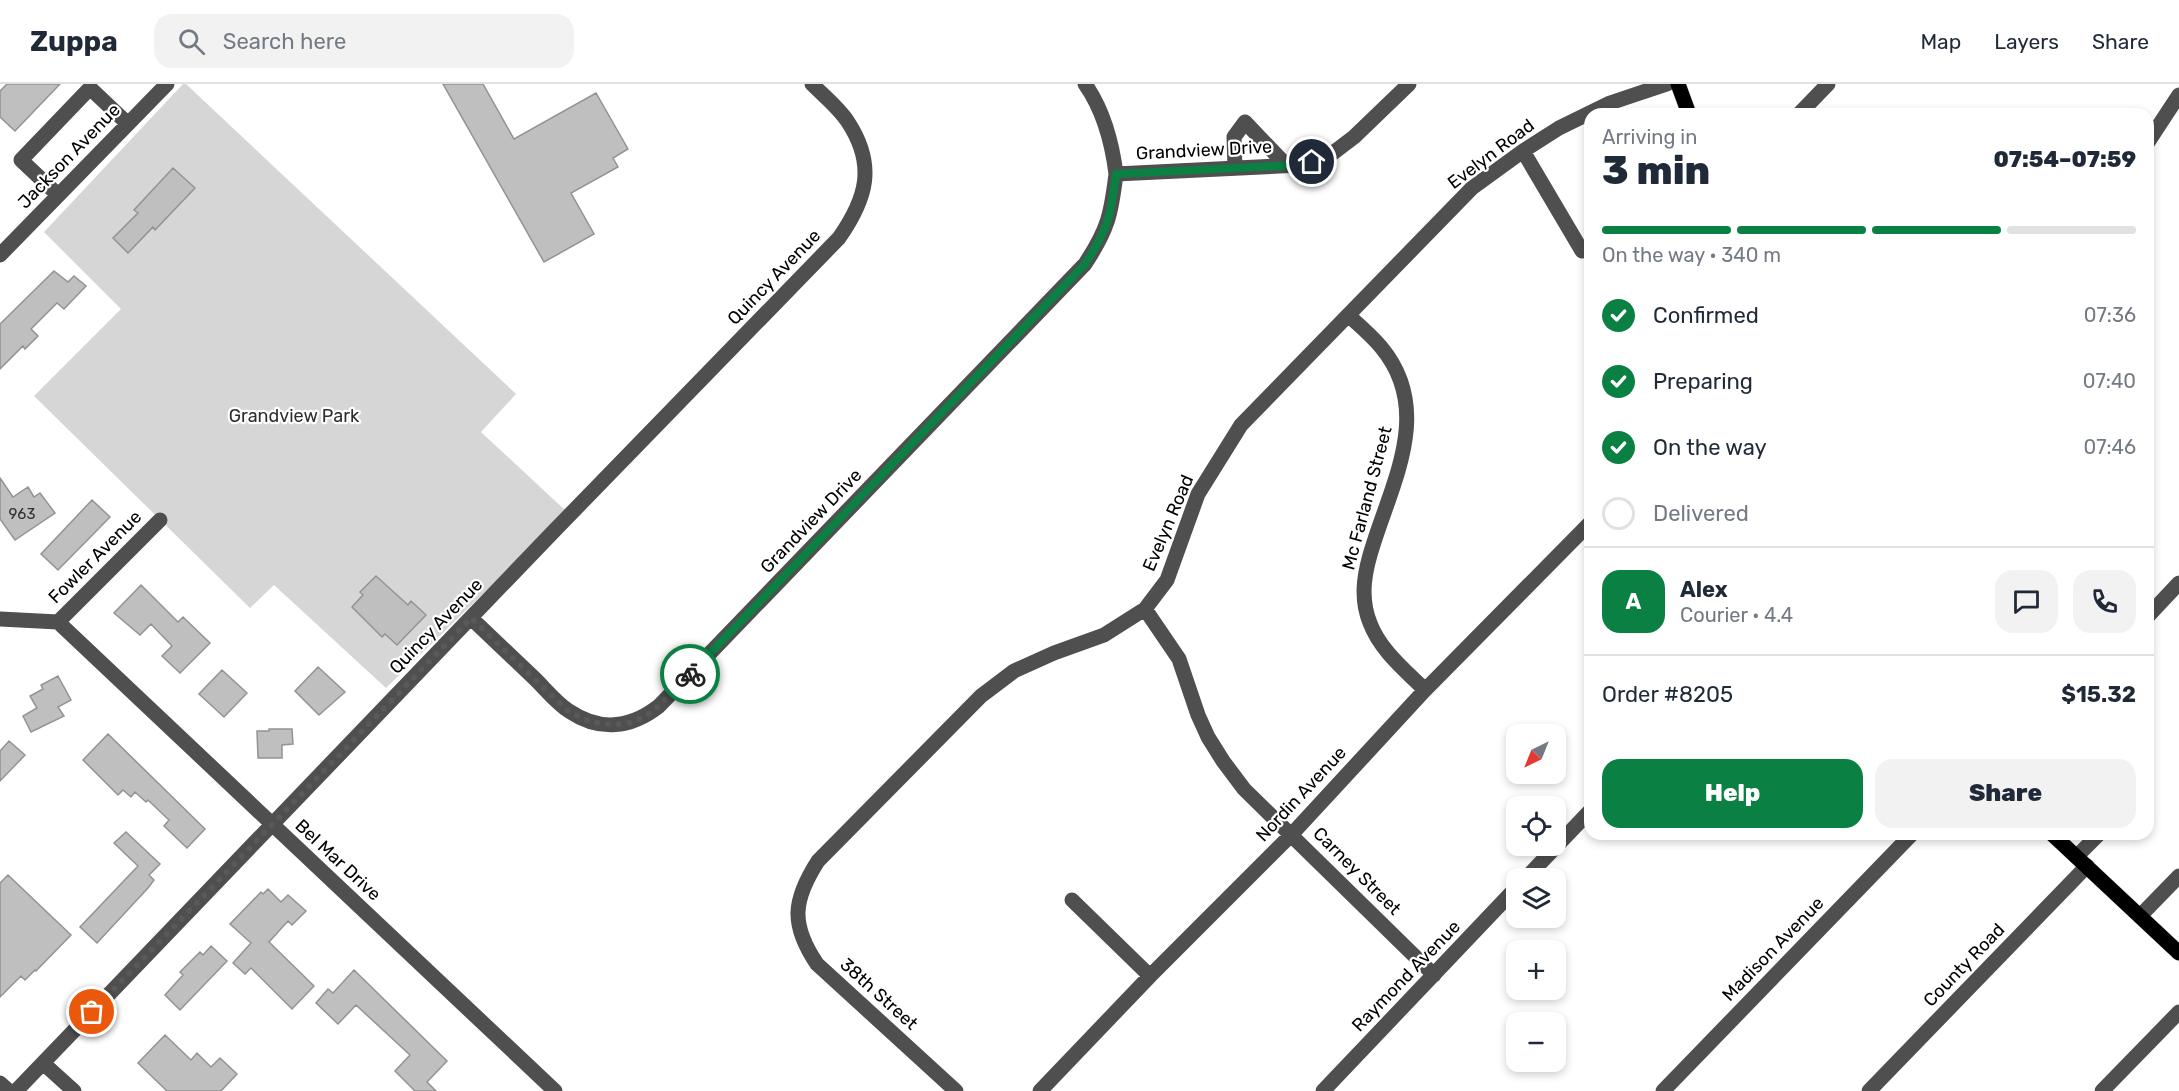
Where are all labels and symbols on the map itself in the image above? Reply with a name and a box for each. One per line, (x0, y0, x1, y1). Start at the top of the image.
street label: Jackson Avenue (13, 99, 125, 213)
street label: Evelyn Road (1443, 114, 1539, 194)
street label: Grandview Drive (1135, 135, 1273, 165)
pin (1286, 136, 1337, 187)
street label: Quincy Avenue (723, 225, 825, 329)
park label: Grandview Park (229, 405, 360, 427)
street label: Mc Farland Street (1337, 424, 1397, 572)
street label: Grandview Drive (756, 464, 866, 578)
street label: Evelyn Road (1138, 471, 1198, 575)
house number: 963 (9, 505, 35, 523)
street label: Fowler Avenue (44, 506, 146, 608)
street label: Quincy Avenue (385, 574, 487, 678)
courier (660, 644, 720, 704)
north arrow (1506, 724, 1566, 784)
street label: Nordin Avenue (1251, 742, 1351, 846)
street label: Bel Mar Drive (291, 815, 385, 905)
street label: Carney Street (1308, 822, 1406, 920)
street label: Madison Avenue (1718, 892, 1828, 1006)
street label: Raymond Avenue (1347, 916, 1465, 1036)
street label: County Road (1919, 919, 2009, 1011)
street label: 38th Street (836, 953, 922, 1035)
pin (66, 986, 117, 1037)

